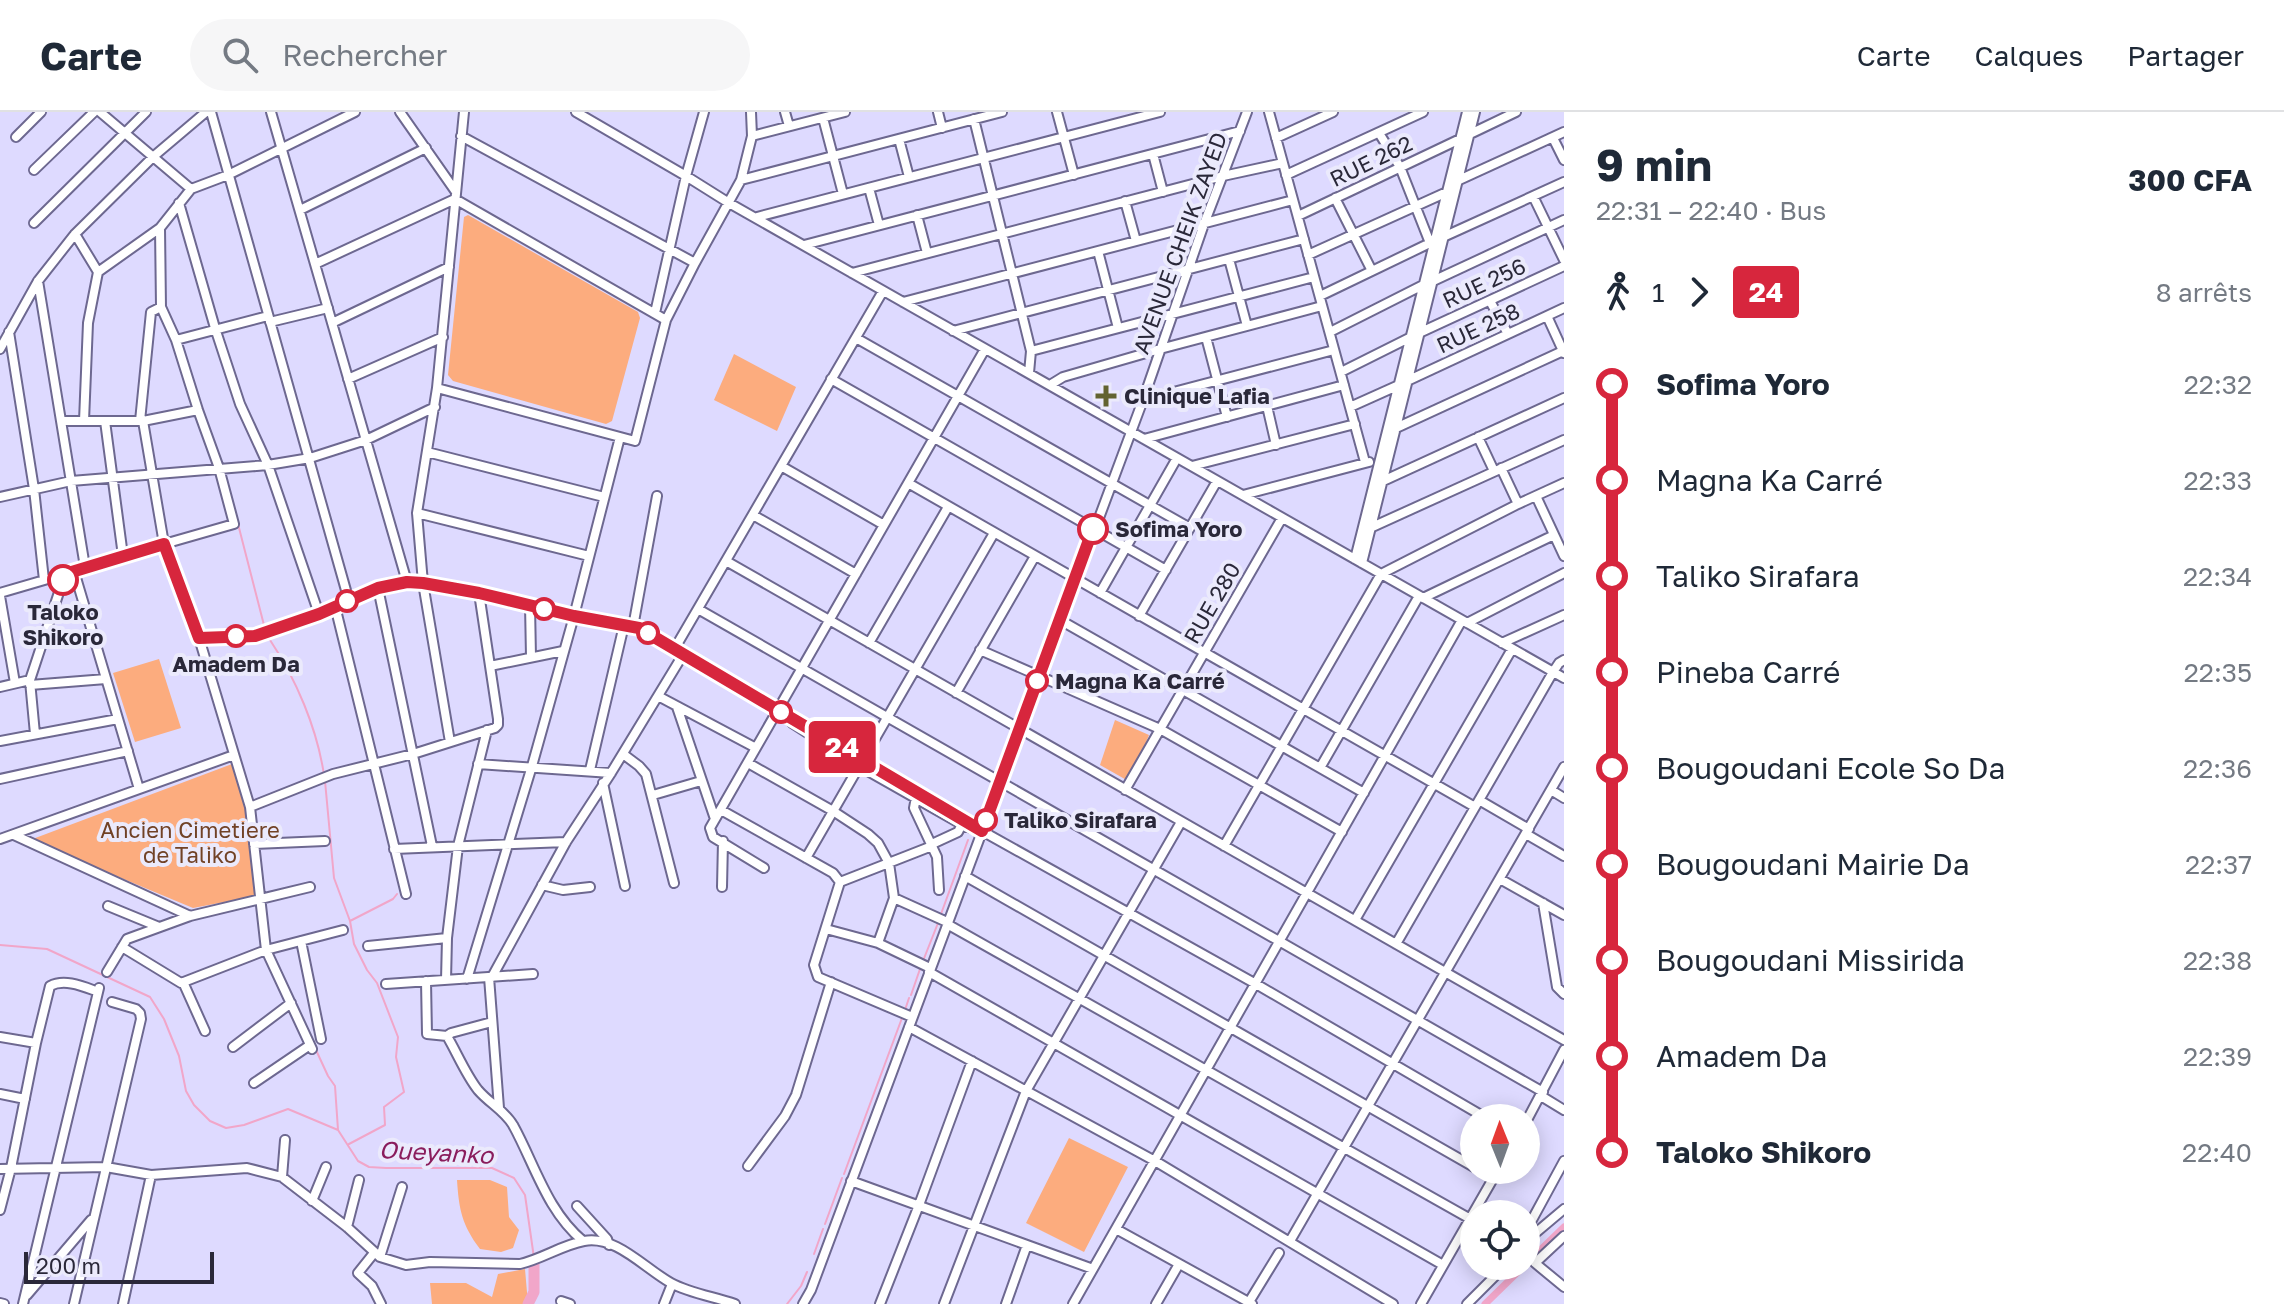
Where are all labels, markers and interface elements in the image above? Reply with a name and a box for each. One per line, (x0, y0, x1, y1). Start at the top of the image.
search box (190, 19, 750, 91)
text: Carte (40, 33, 142, 78)
icon: search (218, 33, 262, 77)
text: Rechercher (282, 37, 447, 73)
text: Carte (1857, 39, 1930, 72)
text: Calques (1974, 39, 2083, 72)
text: Partager (2127, 39, 2244, 72)
street label: AVENUE CHEIK ZAYED (1127, 128, 1232, 357)
street label: RUE 262 (1325, 129, 1416, 192)
text: 9 min (1596, 138, 1712, 191)
text: 300 CFA (2128, 162, 2252, 198)
text: 22:31 – 22:40 · Bus (1596, 195, 1826, 226)
street label: RUE 256 (1438, 252, 1530, 313)
icon: walk (1596, 270, 1640, 314)
icon: forward (1677, 270, 1721, 314)
text: 24 (1749, 275, 1783, 308)
text: 1 (1652, 277, 1665, 308)
text: 8 arrêts (2156, 277, 2252, 308)
street label: RUE 258 (1432, 297, 1524, 359)
text: Sofima Yoro (1656, 366, 1830, 402)
text: 22:32 (2184, 369, 2252, 400)
place label: Clinique Lafia (1124, 382, 1270, 409)
marker: Clinique Lafia (1095, 385, 1117, 407)
text: Magna Ka Carré (1656, 462, 1883, 498)
text: 22:33 (2184, 465, 2252, 496)
marker: Sofima Yoro (1078, 514, 1108, 544)
place label: Sofima Yoro (1115, 515, 1242, 542)
street label: RUE 280 (1177, 557, 1246, 648)
text: Taliko Sirafara (1656, 558, 1860, 594)
text: 22:34 (2183, 561, 2252, 592)
marker: Taloko Shikoro (48, 565, 78, 595)
unlabelled marker (336, 590, 358, 612)
place label: Taloko Shikoro (22, 598, 104, 650)
unlabelled marker (533, 598, 555, 620)
unlabelled marker (637, 622, 659, 644)
marker: Amadem Da (225, 625, 247, 647)
place label: Amadem Da (172, 650, 300, 677)
text: Pineba Carré (1656, 654, 1840, 690)
text: 22:35 (2184, 657, 2252, 688)
place label: Magna Ka Carré (1055, 667, 1225, 694)
marker: Magna Ka Carré (1026, 670, 1048, 692)
unlabelled marker (770, 701, 792, 723)
line badge: 24 (806, 721, 878, 773)
text: 24 (825, 730, 859, 763)
text: Bougoudani Ecole So Da (1656, 750, 2005, 786)
text: 22:36 (2183, 753, 2252, 784)
place label: Taliko Sirafara (1004, 806, 1157, 833)
marker: Taliko Sirafara (975, 809, 997, 831)
park label: Ancien Cimetiere de Taliko (100, 816, 280, 868)
text: Bougoudani Mairie Da (1656, 846, 1970, 882)
text: 22:37 (2185, 849, 2252, 880)
text: Bougoudani Missirida (1656, 942, 1965, 978)
text: 22:38 (2183, 945, 2252, 976)
text: Amadem Da (1656, 1038, 1827, 1074)
text: 22:39 (2183, 1041, 2252, 1072)
north arrow (1460, 1104, 1540, 1184)
map controls (1460, 1104, 1540, 1280)
water label: Oueyanko (378, 1134, 495, 1170)
text: Taloko Shikoro (1656, 1134, 1871, 1170)
text: 22:40 (2182, 1137, 2252, 1168)
button: locate (1460, 1200, 1540, 1280)
scale bar (24, 1248, 214, 1284)
text: 200 m (36, 1252, 101, 1279)

